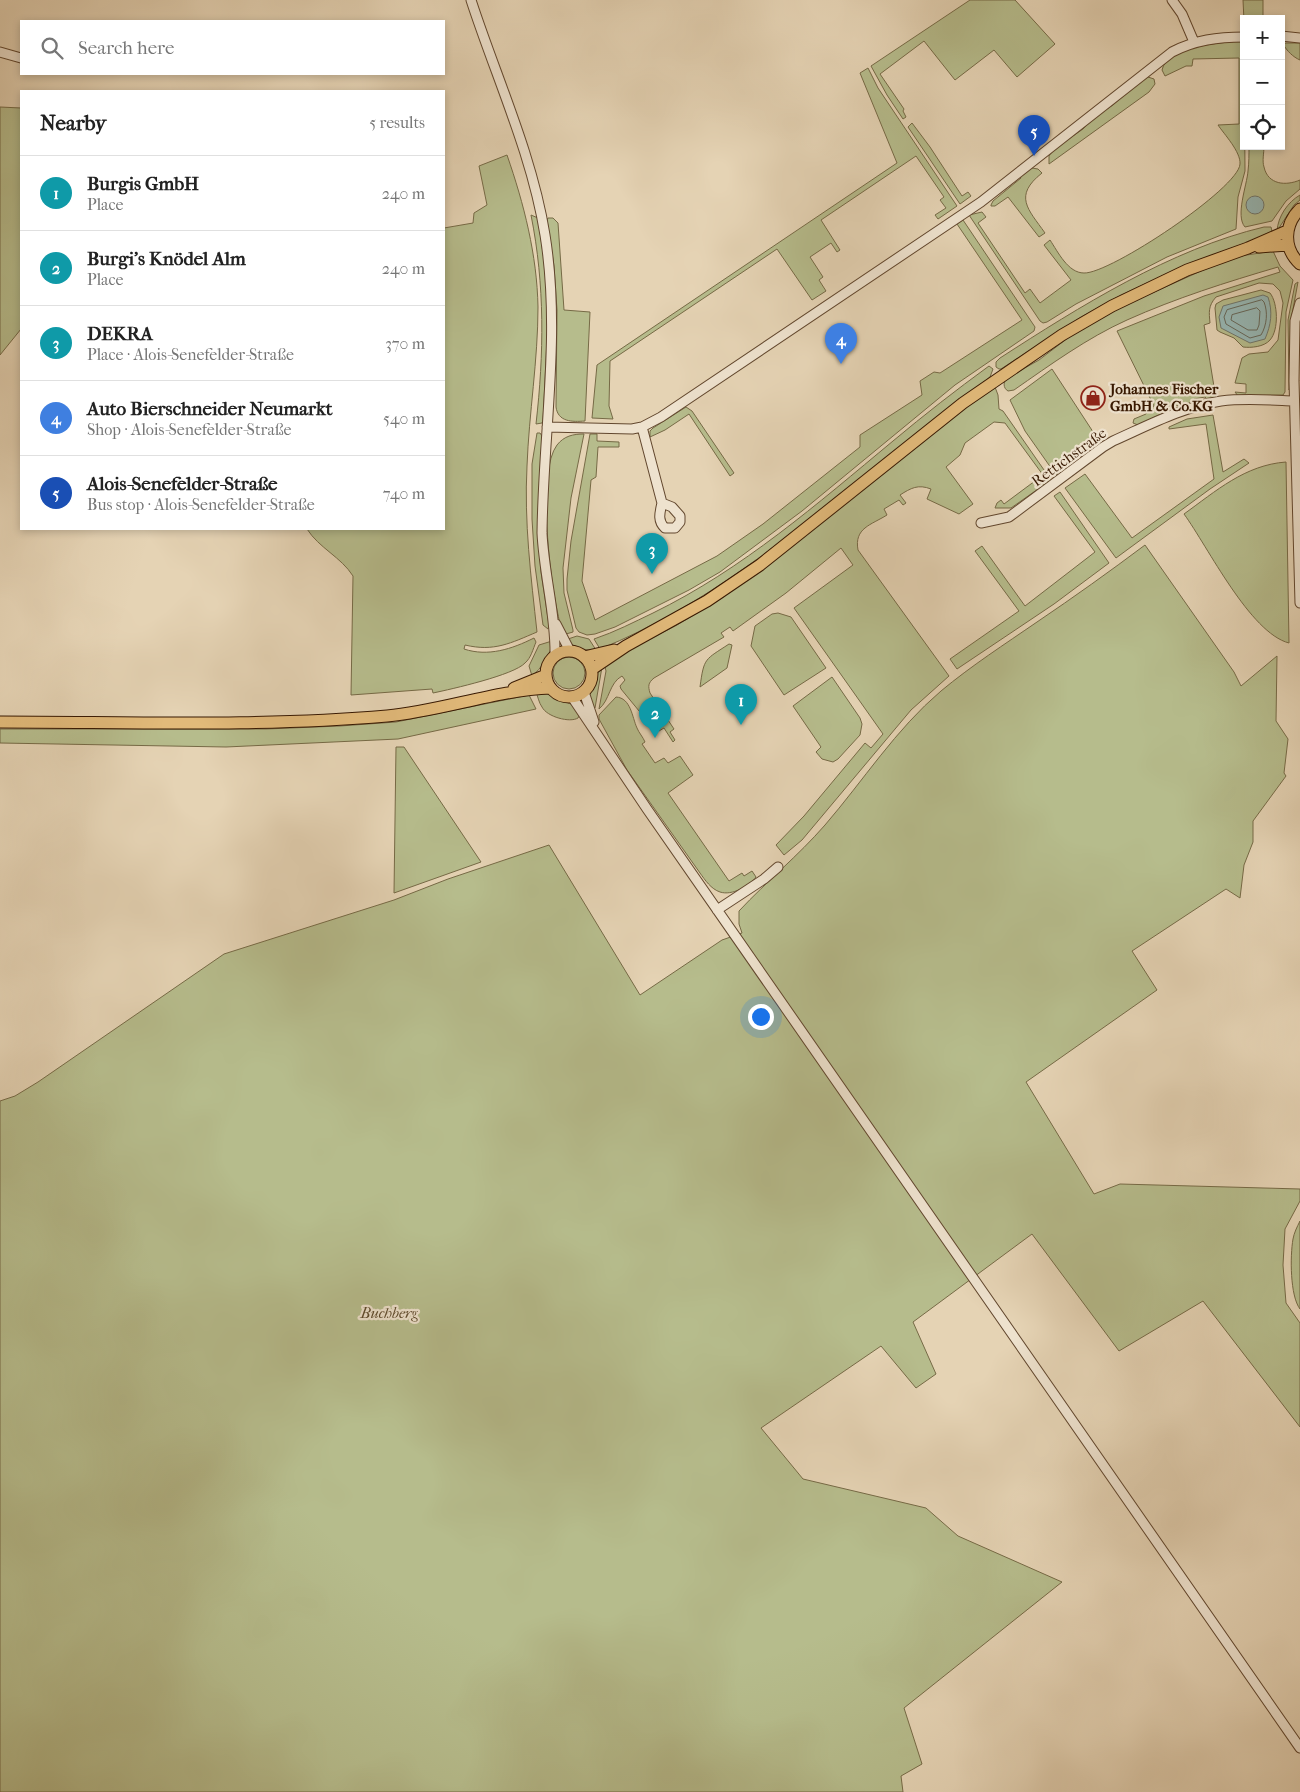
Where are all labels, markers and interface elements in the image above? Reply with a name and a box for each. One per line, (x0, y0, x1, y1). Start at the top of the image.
map controls (1240, 15, 1285, 150)
button: + (1240, 15, 1285, 60)
search box (20, 20, 445, 75)
icon: search (38, 34, 66, 62)
text: Search here (78, 37, 174, 59)
button: − (1240, 60, 1285, 105)
button: locate (1240, 105, 1285, 150)
text: Nearby (40, 111, 106, 135)
text: 5 results (369, 113, 425, 132)
pin: 5 (1018, 115, 1050, 156)
text: Burgis GmbH (87, 173, 199, 195)
text: 1 (53, 184, 59, 203)
text: 240 m (382, 184, 425, 203)
text: Place (87, 195, 123, 214)
text: Burgi's Knödel Alm (87, 248, 246, 270)
text: 2 (52, 259, 60, 278)
text: 240 m (382, 259, 425, 278)
text: Place (87, 270, 123, 289)
text: DEKRA (87, 323, 153, 345)
pin: 4 (825, 323, 857, 364)
text: 3 (53, 334, 59, 353)
text: 370 m (385, 334, 425, 353)
text: Place · Alois-Senefelder-Straße (87, 345, 294, 364)
place label: Johannes Fischer GmbH & Co.KG (1108, 380, 1219, 415)
shop icon: Johannes Fischer GmbH & Co.KG (1080, 385, 1106, 411)
text: Auto Bierschneider Neumarkt (87, 398, 333, 420)
text: 4 (51, 409, 61, 428)
text: 540 m (383, 409, 425, 428)
text: Shop · Alois-Senefelder-Straße (87, 420, 291, 439)
street label: Rettichstraße (1028, 424, 1110, 490)
text: Alois-Senefelder-Straße (87, 473, 278, 495)
text: 5 (53, 484, 59, 503)
text: 740 m (383, 484, 425, 503)
text: Bus stop · Alois-Senefelder-Straße (87, 495, 315, 514)
pin: 3 (636, 533, 668, 574)
pin: 1 (725, 684, 757, 725)
pin: 2 (639, 697, 671, 738)
your location (748, 1004, 774, 1030)
park label: Buchberg (360, 1304, 419, 1322)

